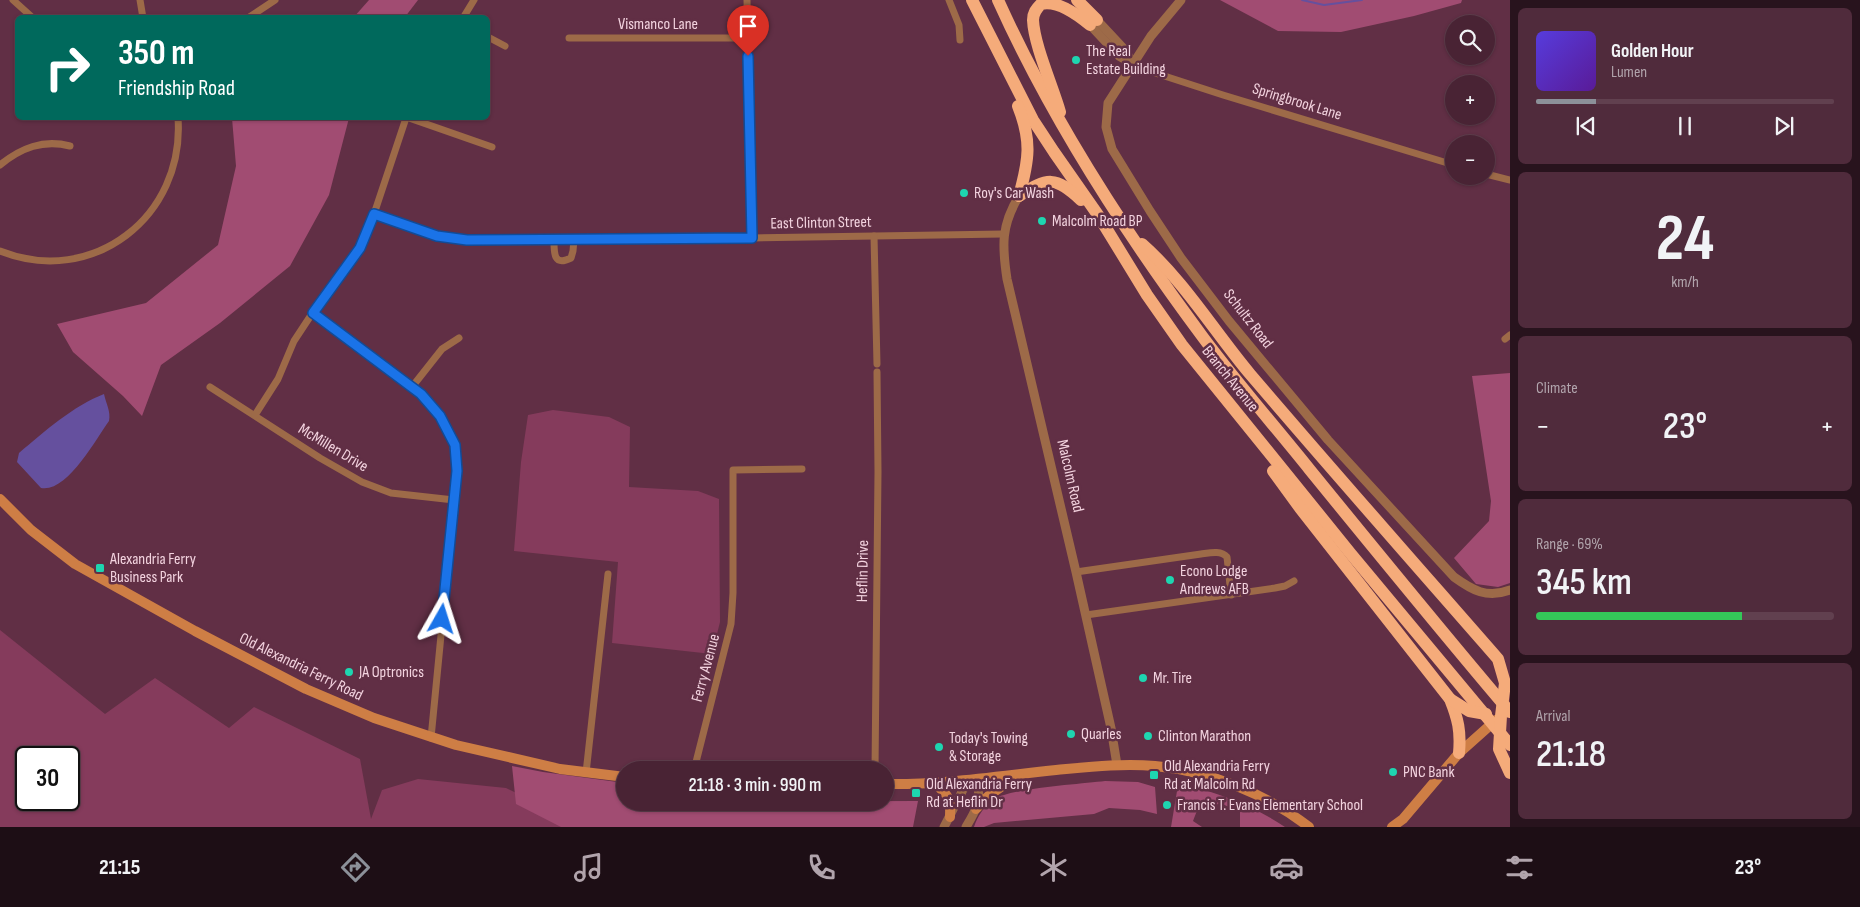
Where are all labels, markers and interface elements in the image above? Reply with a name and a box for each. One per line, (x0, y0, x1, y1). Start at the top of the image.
pin (727, 5, 769, 56)
icon: arrive (734, 12, 762, 40)
street label: Vismanco Lane (618, 15, 698, 34)
map controls (1445, 15, 1495, 185)
button: search (1445, 15, 1495, 65)
text: 350 m (118, 32, 194, 75)
icon: right (35, 35, 100, 100)
text: Golden Hour (1611, 40, 1694, 63)
place label: The Real Estate Building (1086, 42, 1166, 79)
marker: The Real Estate Building (1070, 54, 1082, 66)
text: Lumen (1611, 63, 1647, 82)
text: Friendship Road (118, 75, 235, 102)
button: + (1445, 75, 1495, 125)
street label: Springbrook Lane (1250, 79, 1344, 125)
icon: previous (1572, 112, 1600, 140)
icon: pause (1671, 112, 1699, 140)
icon: next (1770, 112, 1798, 140)
button: − (1445, 135, 1495, 185)
place label: Roy's Car Wash (974, 184, 1054, 203)
marker: Roy's Car Wash (958, 187, 970, 199)
text: 24 (1656, 201, 1714, 279)
place label: Malcolm Road BP (1052, 212, 1143, 231)
street label: East Clinton Street (770, 213, 872, 233)
marker: Malcolm Road BP (1036, 215, 1048, 227)
text: km/h (1671, 273, 1699, 292)
street label: Schultz Road (1219, 286, 1277, 352)
street label: Branch Avenue (1198, 342, 1262, 416)
text: Climate (1536, 379, 1578, 398)
text: 23° (1663, 404, 1707, 449)
text: − (1536, 410, 1550, 443)
text: + (1820, 410, 1834, 443)
street label: McMillen Drive (295, 420, 371, 476)
street label: Malcolm Road (1052, 438, 1088, 514)
text: Range · 69% (1536, 535, 1603, 554)
street label: Heflin Drive (853, 540, 873, 602)
place label: Alexandria Ferry Business Park (109, 550, 196, 587)
text: 345 km (1536, 560, 1632, 605)
marker: Alexandria Ferry Business Park (94, 562, 106, 574)
place label: Econo Lodge Andrews AFB (1179, 562, 1249, 599)
marker: Econo Lodge Andrews AFB (1164, 574, 1176, 586)
position arrow (415, 592, 467, 644)
street label: Old Alexandria Ferry Road (236, 629, 366, 705)
street label: Ferry Avenue (688, 632, 724, 704)
place label: JA Optronics (358, 663, 424, 682)
marker: JA Optronics (343, 666, 355, 678)
place label: Mr. Tire (1153, 669, 1192, 688)
marker: Mr. Tire (1137, 672, 1149, 684)
text: Arrival (1536, 707, 1570, 726)
place label: Quarles (1081, 725, 1122, 744)
place label: Clinton Marathon (1158, 727, 1251, 746)
marker: Quarles (1065, 728, 1077, 740)
place label: Today's Towing & Storage (949, 729, 1028, 766)
marker: Clinton Marathon (1142, 730, 1154, 742)
text: 21:18 (1536, 732, 1606, 777)
marker: Today's Towing & Storage (933, 741, 945, 753)
speed limit sign: 30 (15, 746, 80, 811)
place label: Old Alexandria Ferry Rd at Malcolm Rd (1164, 757, 1270, 794)
place label: PNC Bank (1403, 763, 1455, 782)
marker: PNC Bank (1387, 766, 1399, 778)
marker: Old Alexandria Ferry Rd at Malcolm Rd (1148, 769, 1160, 781)
text: 21:18 · 3 min · 990 m (689, 774, 821, 797)
place label: Old Alexandria Ferry Rd at Heflin Dr (926, 775, 1032, 812)
marker: Old Alexandria Ferry Rd at Heflin Dr (910, 787, 922, 799)
place label: Francis T. Evans Elementary School (1177, 796, 1363, 815)
marker: Francis T. Evans Elementary School (1161, 799, 1173, 811)
icon: directions (338, 850, 373, 885)
icon: music (571, 850, 606, 885)
icon: phone (804, 850, 839, 885)
icon: climate (1036, 850, 1071, 885)
icon: car (1269, 850, 1304, 885)
icon: filters (1502, 850, 1537, 885)
text: 21:15 (99, 854, 140, 881)
text: 23° (1735, 854, 1761, 881)

